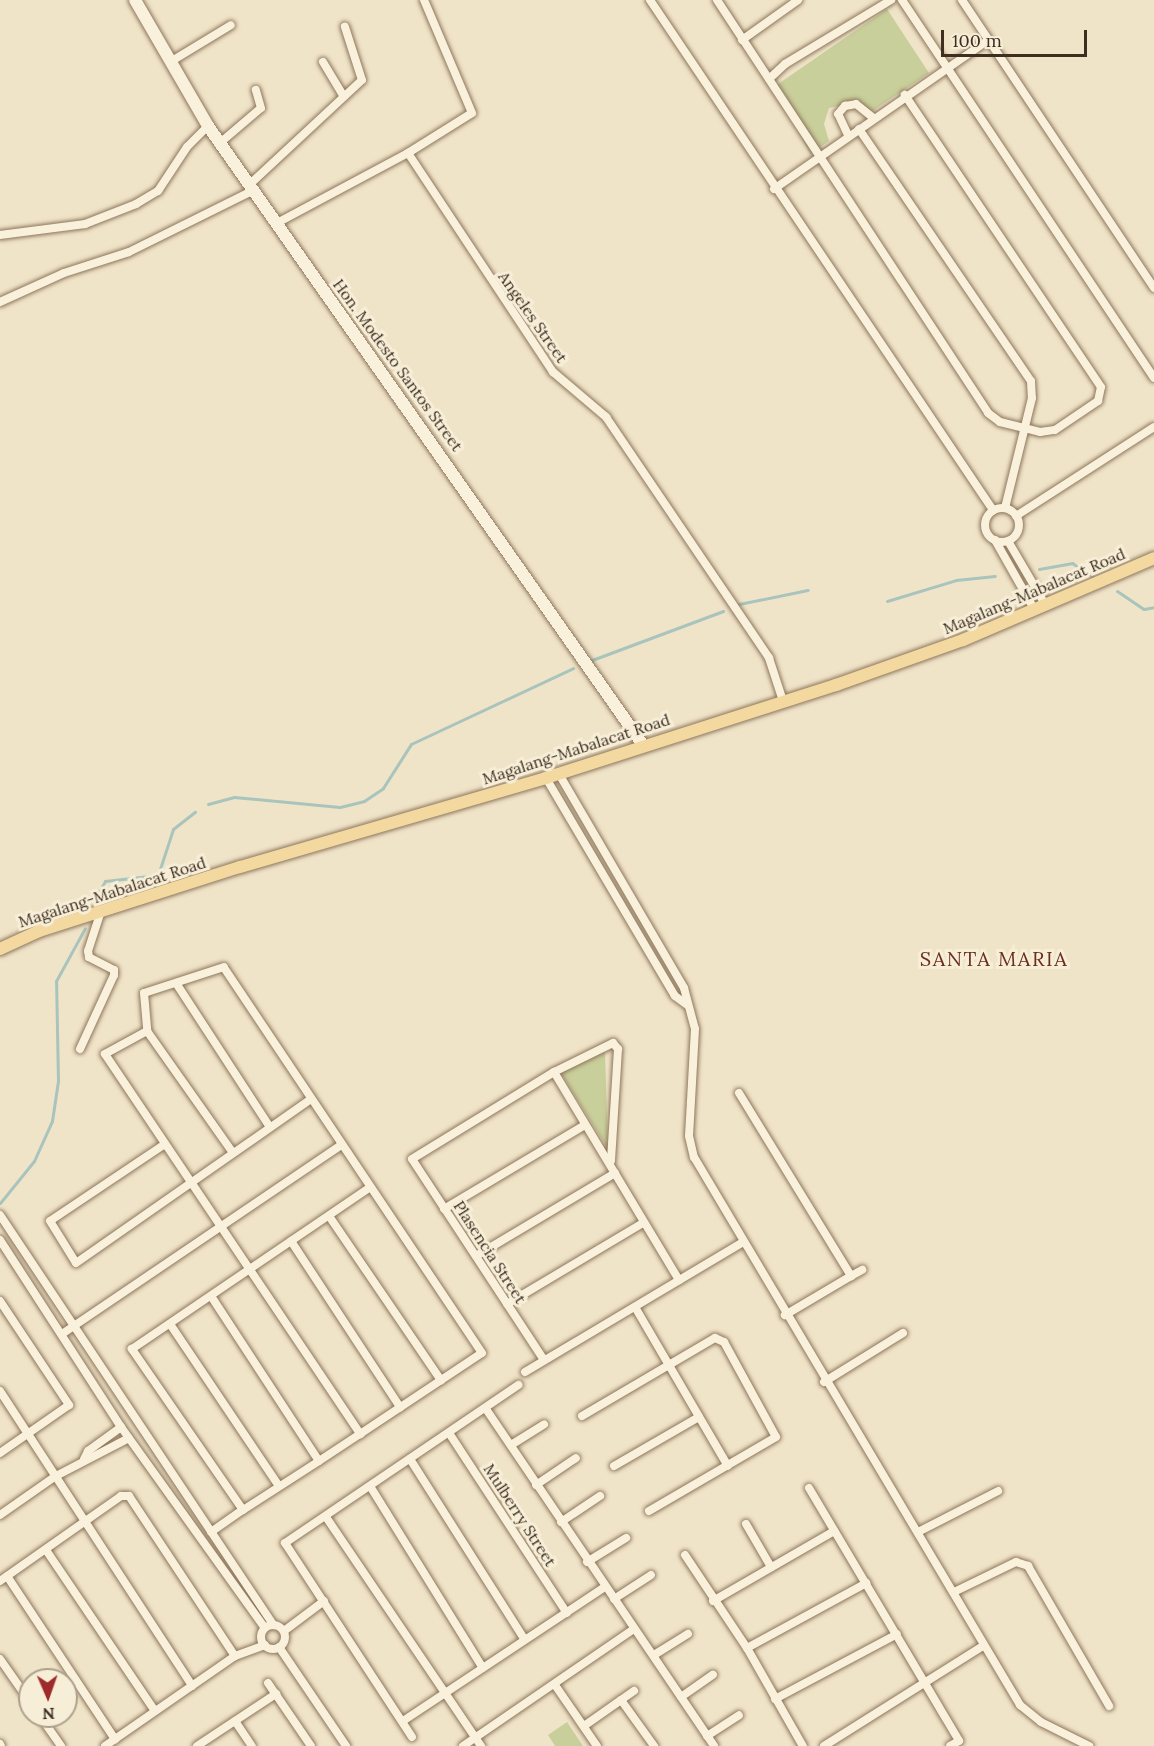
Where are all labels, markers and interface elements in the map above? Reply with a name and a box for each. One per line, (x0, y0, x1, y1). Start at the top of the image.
scale bar (944, 18, 1090, 56)
text: 100 m (952, 29, 1002, 52)
street label: Angeles Street (494, 268, 572, 366)
street label: Hon. Modesto Santos Street (329, 275, 467, 455)
street label: Magalang-Mabalacat Road (940, 544, 1128, 638)
street label: Magalang-Mabalacat Road (480, 710, 672, 788)
street label: Magalang-Mabalacat Road (16, 853, 208, 931)
district label: SANTA MARIA (920, 946, 1068, 970)
street label: Plasencia Street (450, 1197, 530, 1307)
street label: Mulberry Street (480, 1460, 560, 1570)
north arrow (18, 1668, 78, 1728)
text: N (42, 1704, 55, 1724)

